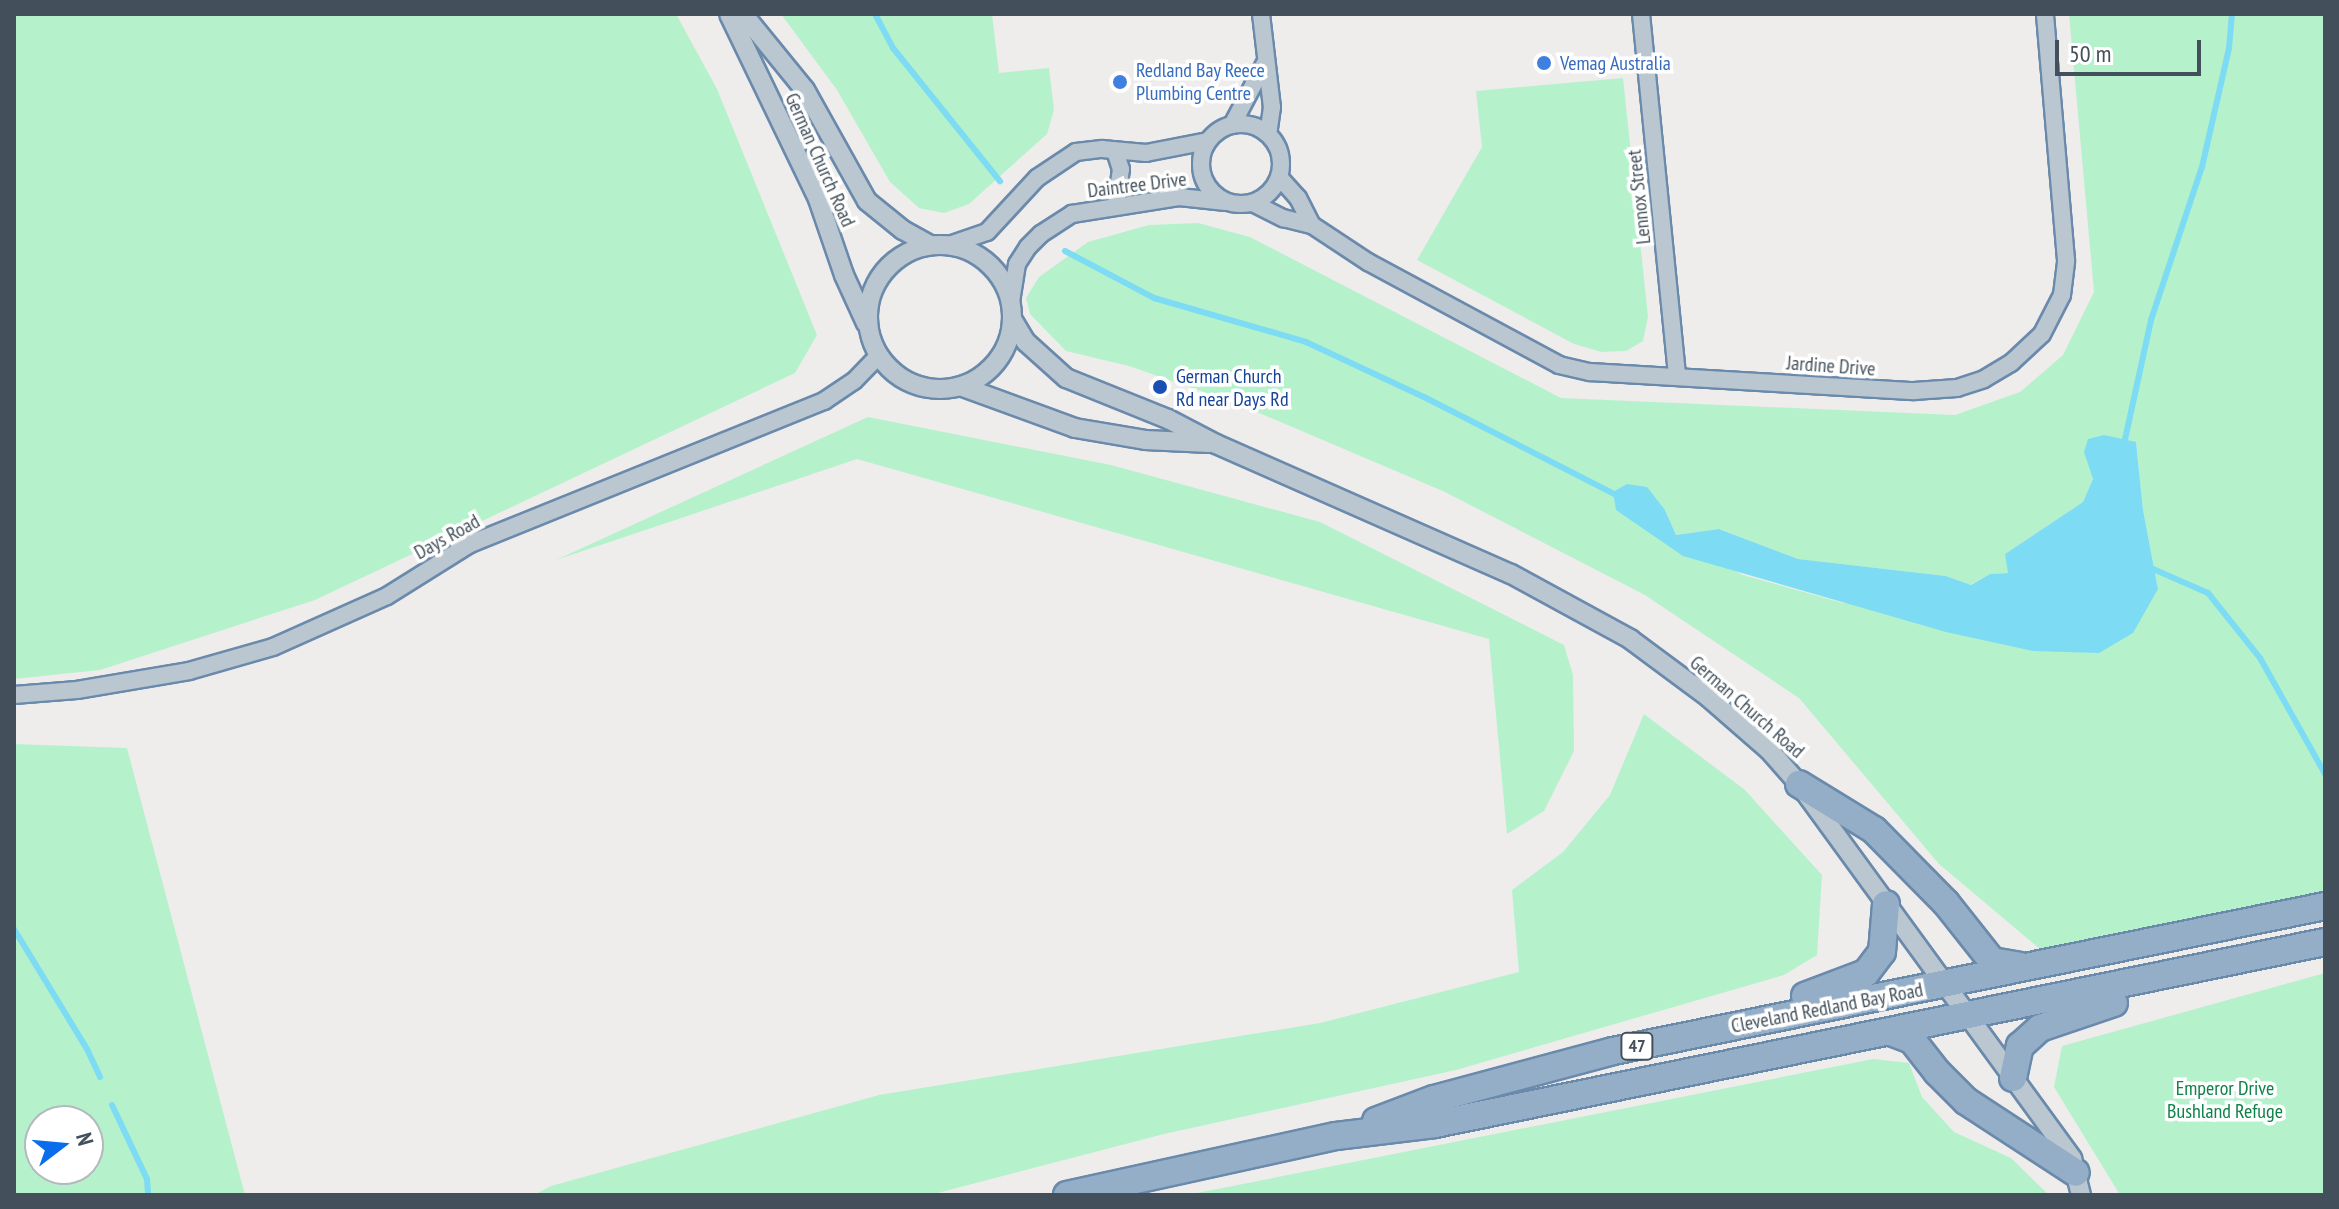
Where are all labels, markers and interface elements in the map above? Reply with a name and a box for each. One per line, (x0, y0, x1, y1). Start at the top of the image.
scale bar (2059, 24, 2205, 74)
text: 50 m (2069, 38, 2111, 69)
place label: Vemag Australia (1560, 51, 1671, 75)
marker: Vemag Australia (1535, 54, 1553, 72)
place label: Redland Bay Reece Plumbing Centre (1136, 58, 1265, 105)
marker: Redland Bay Reece Plumbing Centre (1111, 73, 1129, 91)
street label: German Church Road (780, 89, 860, 231)
street label: Lennox Street (1622, 148, 1656, 246)
street label: Daintree Drive (1086, 167, 1188, 203)
street label: Jardine Drive (1786, 351, 1876, 381)
place label: German Church Rd near Days Rd (1176, 364, 1289, 411)
marker: German Church Rd near Days Rd (1151, 378, 1169, 396)
street label: Days Road (410, 509, 484, 565)
street label: German Church Road (1685, 651, 1809, 763)
street label: Cleveland Redland Bay Road (1729, 978, 1925, 1038)
road number: 47 (1619, 1032, 1655, 1060)
park label: Emperor Drive Bushland Refuge (2167, 1076, 2283, 1123)
north arrow (24, 1105, 104, 1185)
text: N (70, 1129, 100, 1149)

